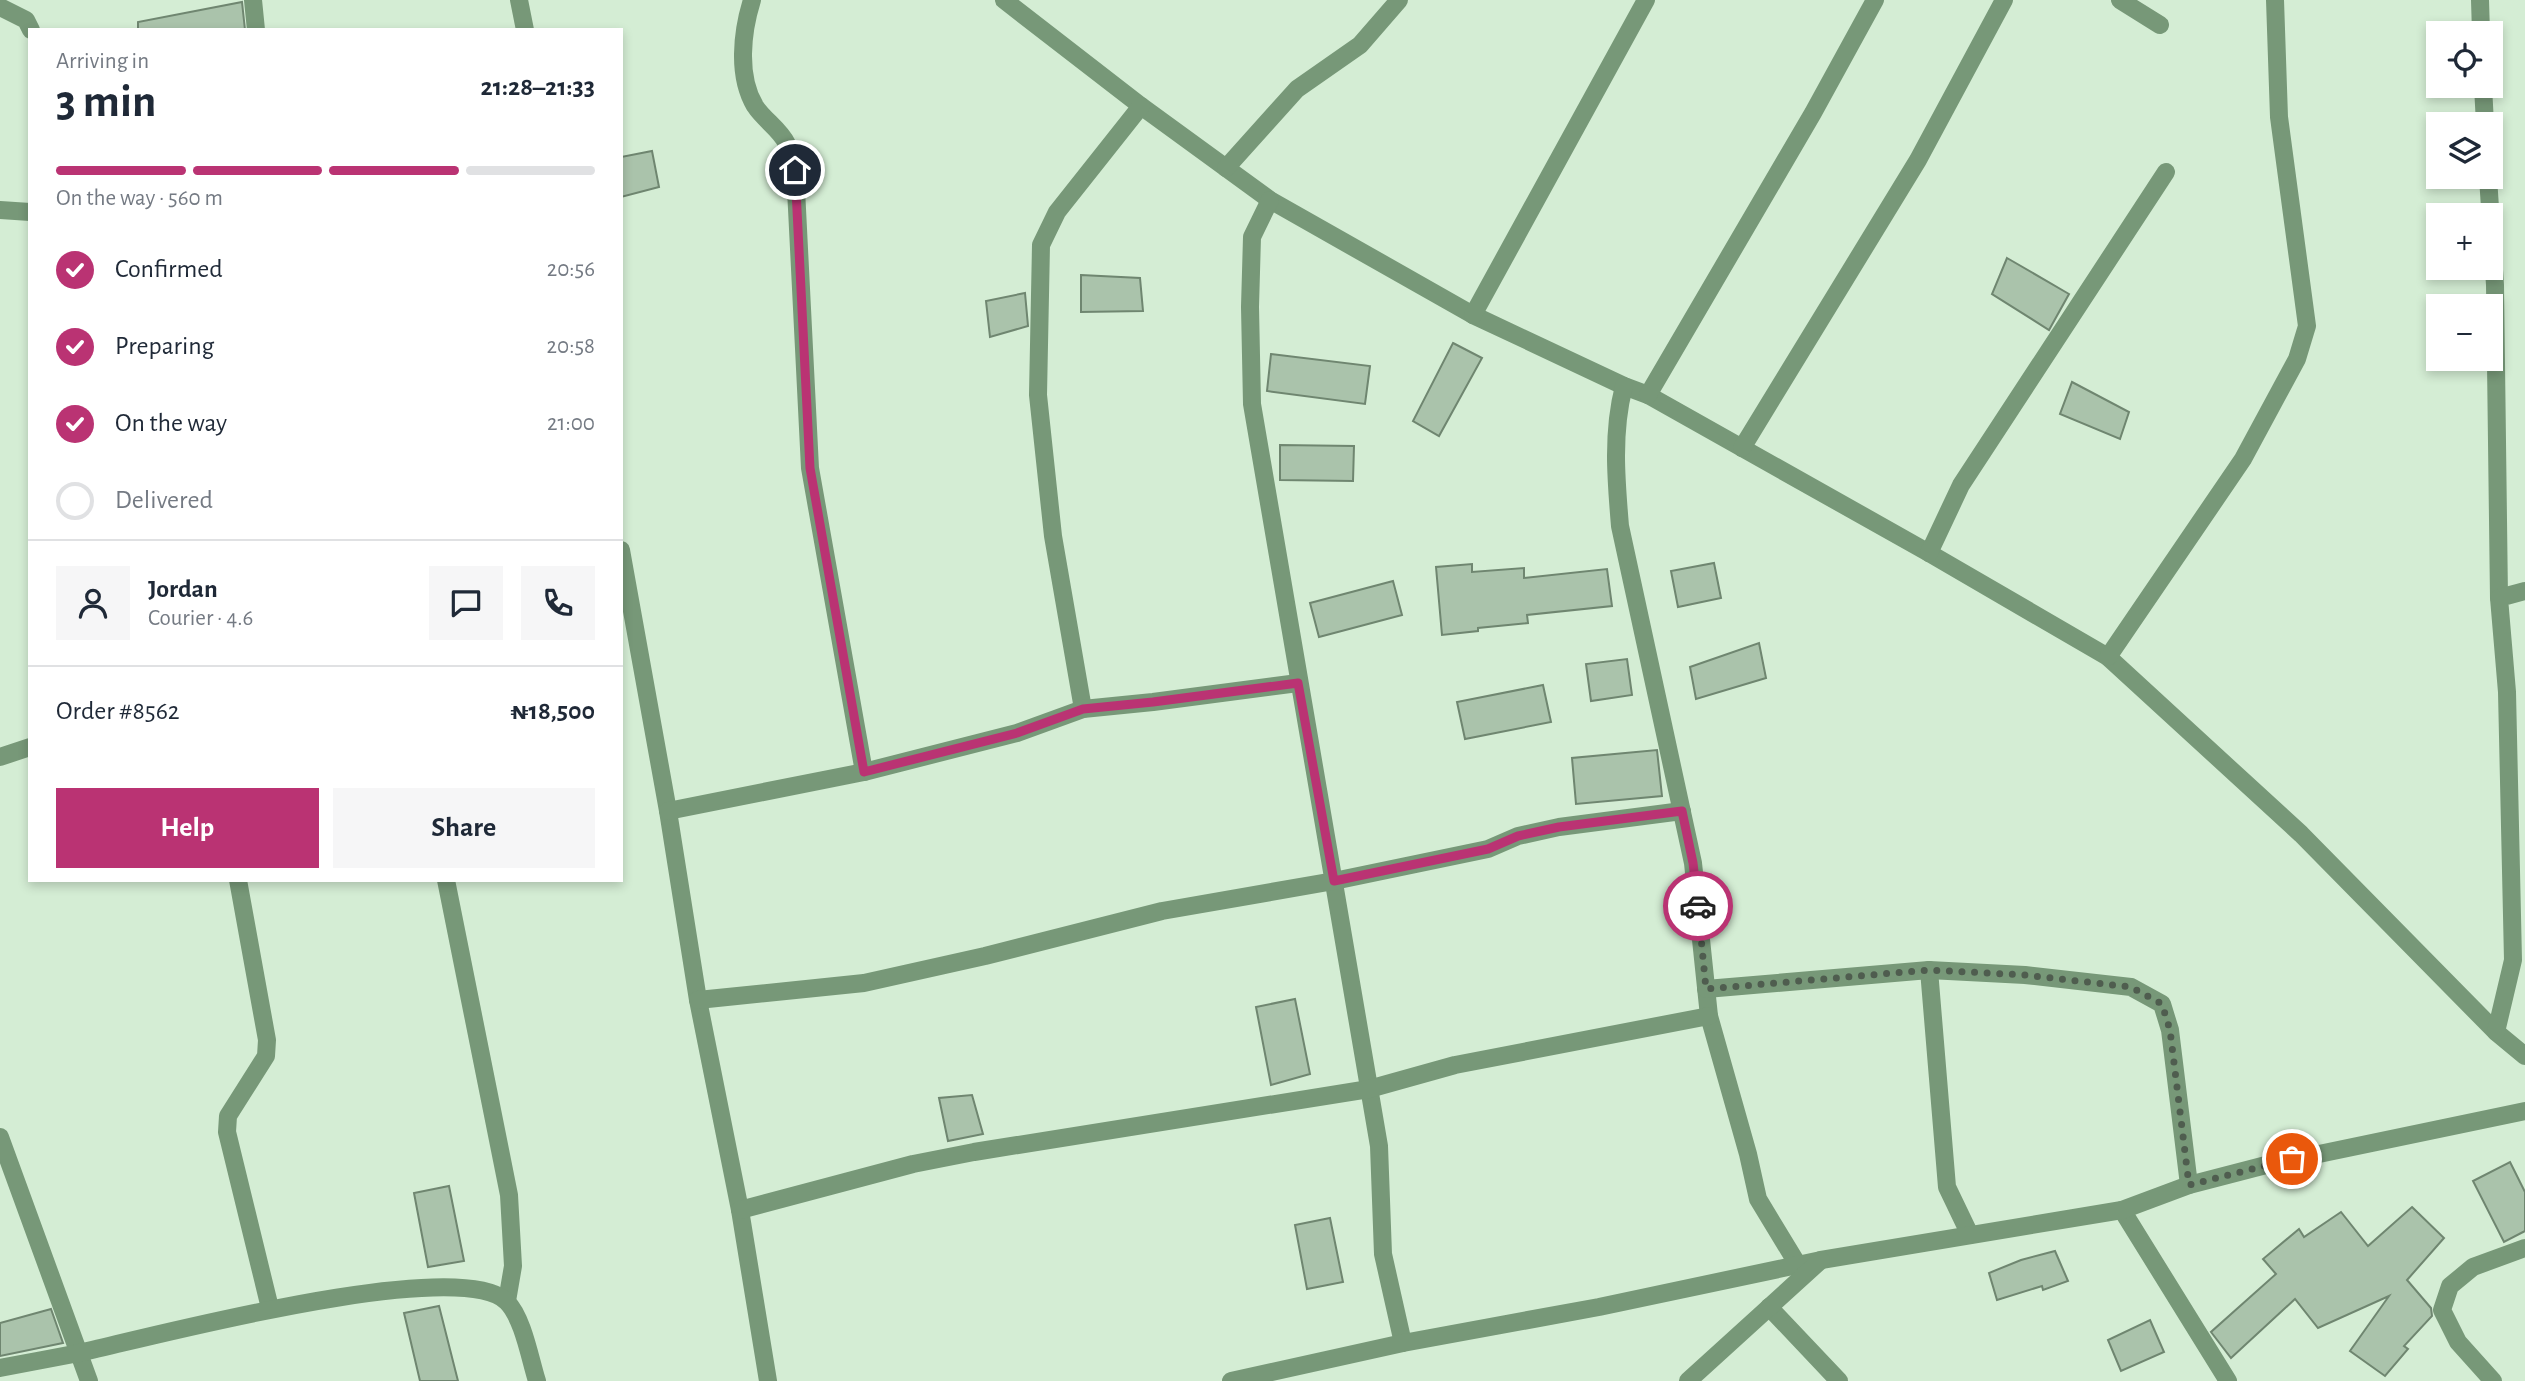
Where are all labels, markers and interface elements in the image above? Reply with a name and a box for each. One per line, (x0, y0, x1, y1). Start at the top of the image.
map controls (2426, 21, 2503, 371)
button: locate (2426, 21, 2503, 98)
text: Arriving in (56, 50, 149, 73)
text: 21:28–21:33 (480, 74, 595, 100)
text: 3 min (56, 79, 156, 125)
button: layers (2426, 112, 2503, 189)
pin (765, 140, 825, 200)
icon: home (776, 151, 814, 189)
text: On the way · 560 m (56, 187, 223, 210)
button: + (2426, 203, 2503, 280)
icon: check (56, 251, 94, 289)
text: Confirmed (115, 256, 223, 282)
text: 20:56 (547, 258, 595, 281)
button: − (2426, 294, 2503, 371)
icon: check (56, 328, 94, 366)
text: Preparing (115, 333, 214, 359)
text: 20:58 (547, 335, 595, 358)
icon: check (56, 405, 94, 443)
text: On the way (115, 410, 227, 436)
text: 21:00 (547, 412, 595, 435)
text: Delivered (115, 487, 213, 513)
button: person (56, 566, 130, 640)
button: chat (429, 566, 503, 640)
button: phone (521, 566, 595, 640)
text: Jordan (148, 576, 218, 602)
text: Courier · 4.6 (148, 607, 253, 630)
text: Order #8562 (56, 698, 180, 724)
text: ₦18,500 (510, 698, 595, 724)
button: Help (56, 788, 319, 868)
button: Share (333, 788, 595, 868)
courier (1663, 871, 1733, 941)
icon: car (1679, 887, 1717, 925)
pin (2262, 1129, 2322, 1189)
icon: bag (2273, 1140, 2311, 1178)

